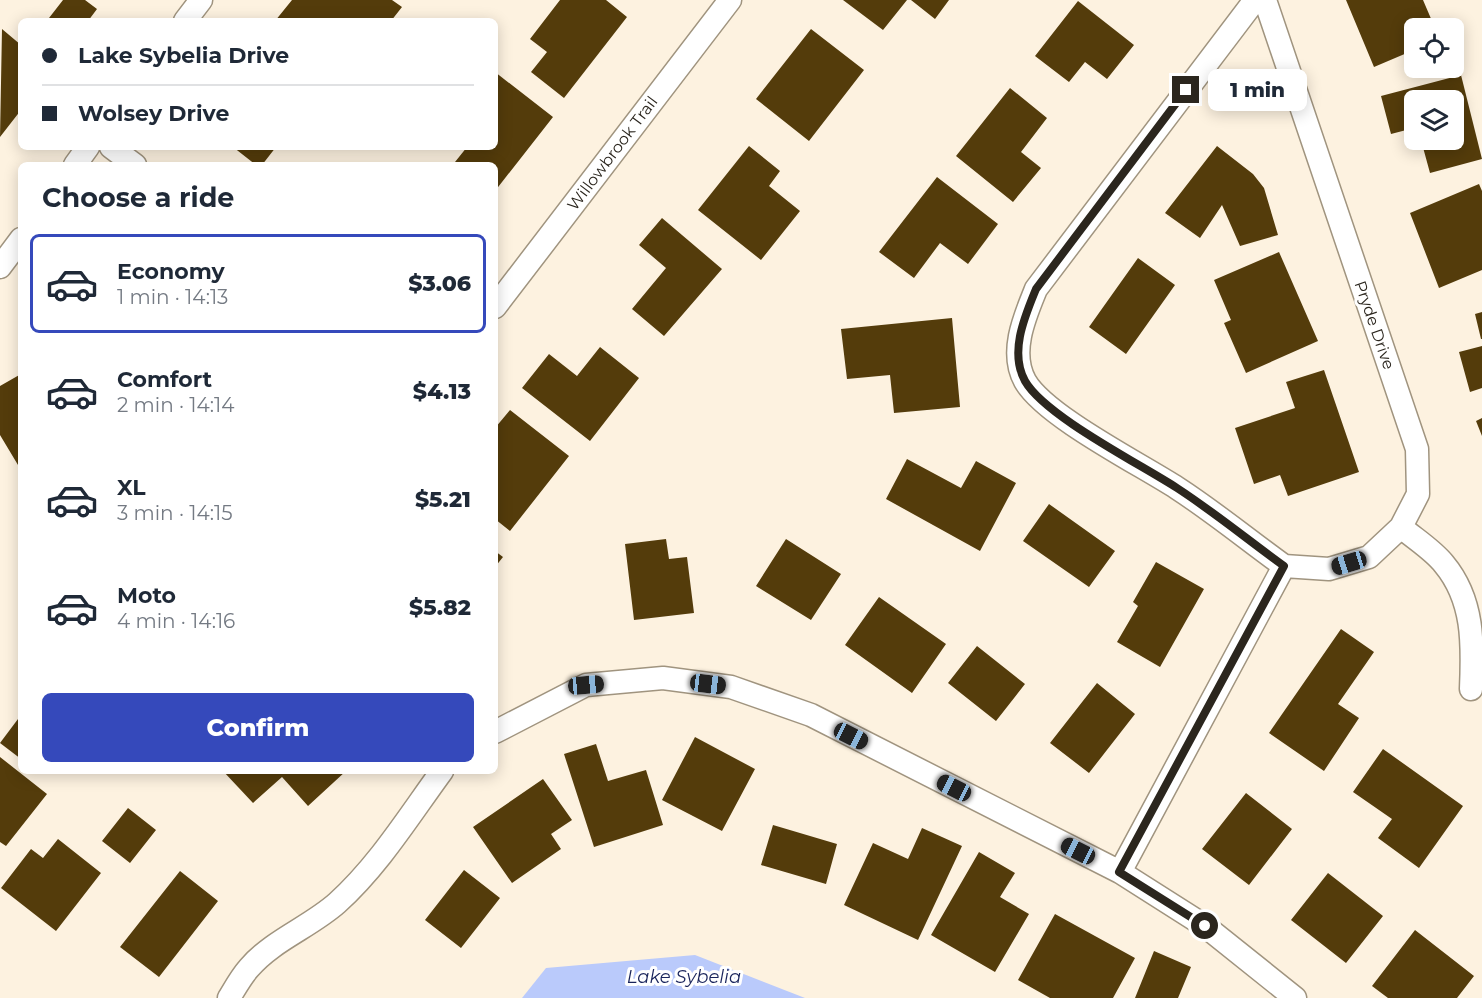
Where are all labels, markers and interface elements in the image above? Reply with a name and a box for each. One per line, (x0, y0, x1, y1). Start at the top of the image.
map controls (1404, 18, 1464, 150)
button: locate (1404, 18, 1464, 78)
text: Lake Sybelia Drive (78, 42, 289, 69)
callout: 1 min (1207, 69, 1306, 111)
route end (1172, 76, 1199, 103)
text: 1 min (1230, 78, 1285, 102)
button: layers (1404, 90, 1464, 150)
street label: Willowbrook Trail (563, 93, 661, 214)
text: Wolsey Drive (78, 100, 229, 127)
text: Choose a ride (42, 181, 234, 214)
icon: car (45, 257, 99, 311)
text: Economy (117, 258, 225, 285)
text: $3.06 (408, 270, 471, 297)
street label: Pryde Drive (1350, 278, 1399, 372)
text: 1 min · 14:13 (117, 285, 228, 309)
icon: car (45, 365, 99, 419)
text: Comfort (117, 366, 212, 393)
text: $4.13 (413, 378, 471, 405)
text: 2 min · 14:14 (117, 393, 234, 417)
icon: car (45, 473, 99, 527)
text: XL (117, 474, 146, 501)
text: $5.21 (415, 486, 471, 513)
text: 3 min · 14:15 (117, 501, 233, 525)
car (1329, 549, 1369, 577)
icon: car (45, 581, 99, 635)
text: Moto (117, 582, 176, 609)
text: $5.82 (409, 594, 471, 621)
text: 4 min · 14:16 (117, 609, 235, 633)
car (689, 673, 727, 695)
car (567, 674, 605, 696)
button: Confirm (42, 693, 474, 762)
car (831, 720, 871, 752)
car (934, 772, 974, 804)
car (1058, 835, 1098, 867)
route start (1191, 912, 1218, 939)
water label: Lake Sybelia (627, 966, 741, 988)

